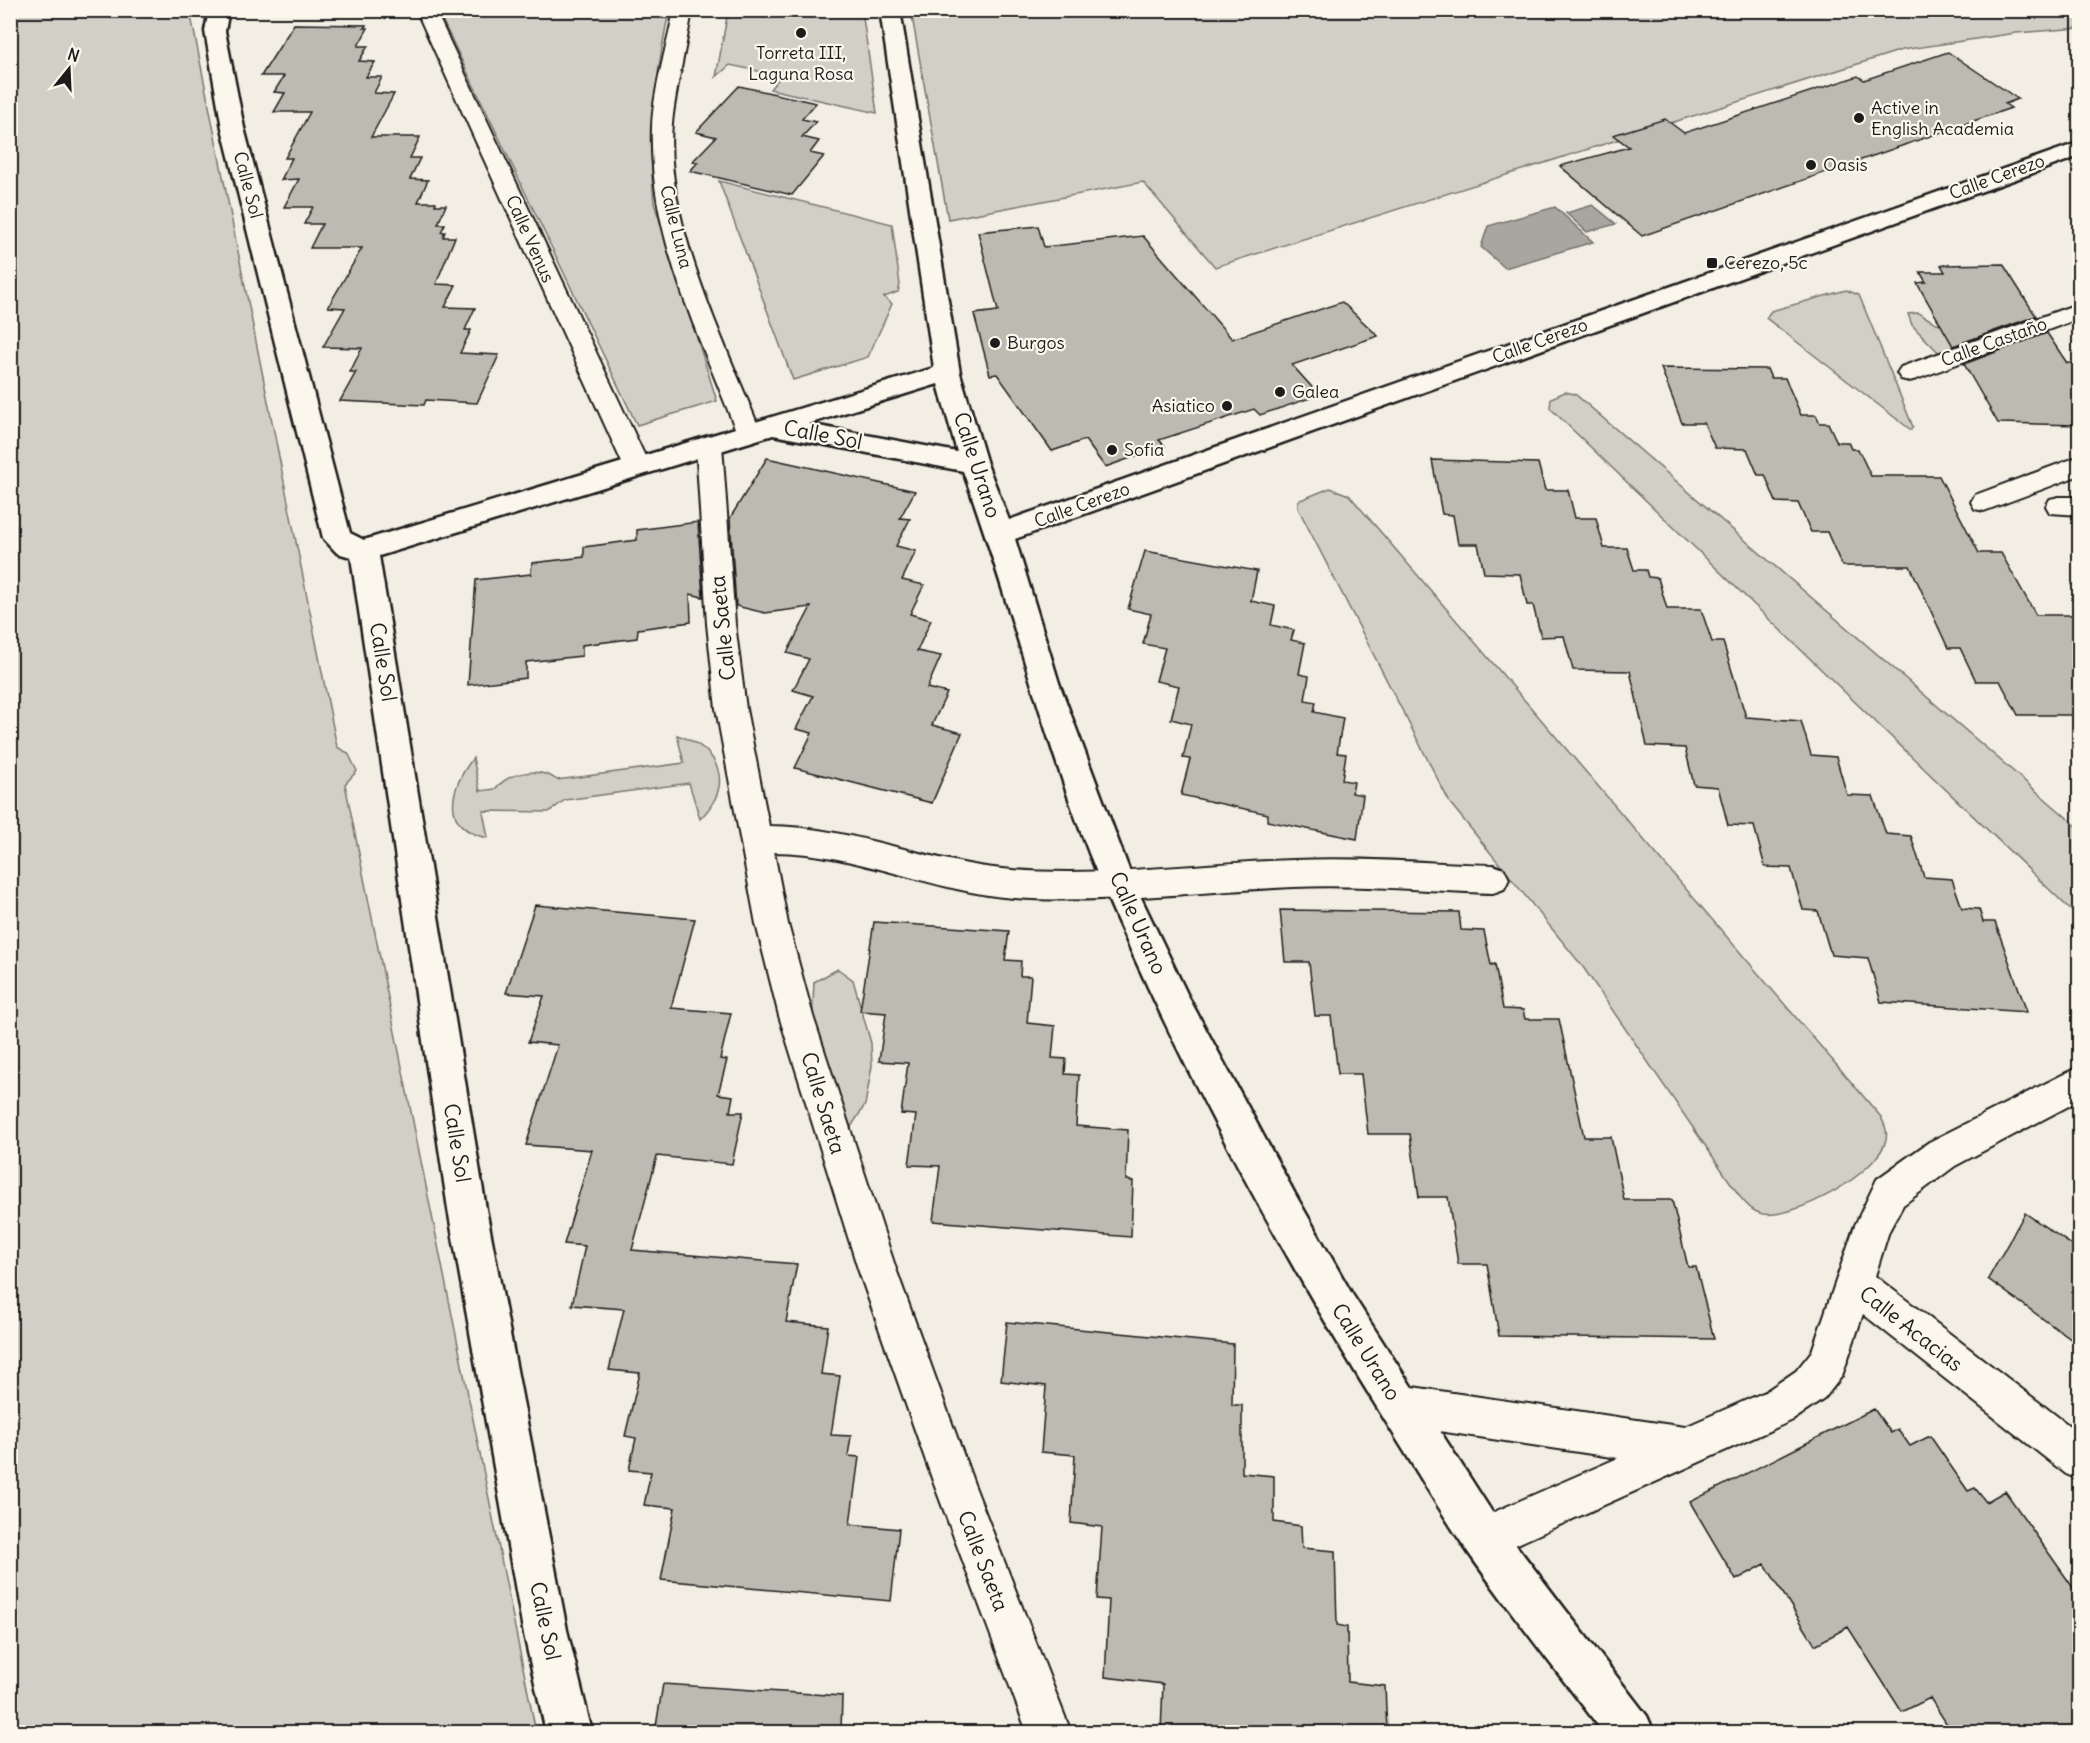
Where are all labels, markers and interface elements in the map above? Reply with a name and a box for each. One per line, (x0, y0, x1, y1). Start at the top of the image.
marker: Torreta III, Laguna Rosa (794, 26, 808, 40)
north arrow (39, 39, 99, 99)
place label: Torreta III, Laguna Rosa (748, 41, 854, 85)
text: N (65, 44, 82, 66)
place label: Active in English Academia (1871, 96, 2014, 140)
marker: Active in English Academia (1852, 111, 1866, 125)
street label: Calle Sol (229, 149, 268, 221)
street label: Calle Cerezo (1946, 149, 2048, 204)
place label: Oasis (1823, 153, 1868, 176)
marker: Oasis (1804, 158, 1818, 172)
street label: Calle Luna (655, 183, 698, 271)
street label: Calle Venus (501, 191, 560, 286)
place label: Cerezo, 5c (1724, 251, 1808, 274)
marker: Cerezo, 5c (1705, 256, 1719, 270)
street label: Calle Castaño (1938, 312, 2050, 371)
street label: Calle Cerezo (1489, 313, 1591, 368)
place label: Burgos (1007, 331, 1065, 354)
marker: Burgos (988, 336, 1002, 350)
place label: Galea (1292, 380, 1339, 403)
marker: Galea (1273, 385, 1287, 399)
place label: Asiatico (1152, 394, 1215, 417)
marker: Asiatico (1220, 399, 1234, 413)
street label: Calle Urano (948, 408, 1007, 521)
street label: Calle Sol (781, 414, 865, 455)
place label: Sofia (1124, 438, 1164, 461)
marker: Sofia (1105, 443, 1119, 457)
street label: Calle Cerezo (1031, 477, 1133, 532)
street label: Calle Saeta (704, 574, 741, 682)
street label: Calle Sol (364, 621, 403, 703)
street label: Calle Urano (1104, 867, 1173, 978)
street label: Calle Saeta (795, 1049, 852, 1157)
street label: Calle Sol (438, 1102, 477, 1184)
street label: Calle Acacias (1854, 1280, 1969, 1377)
street label: Calle Urano (1326, 1298, 1407, 1405)
street label: Calle Saeta (952, 1507, 1015, 1615)
street label: Calle Sol (524, 1579, 567, 1663)

